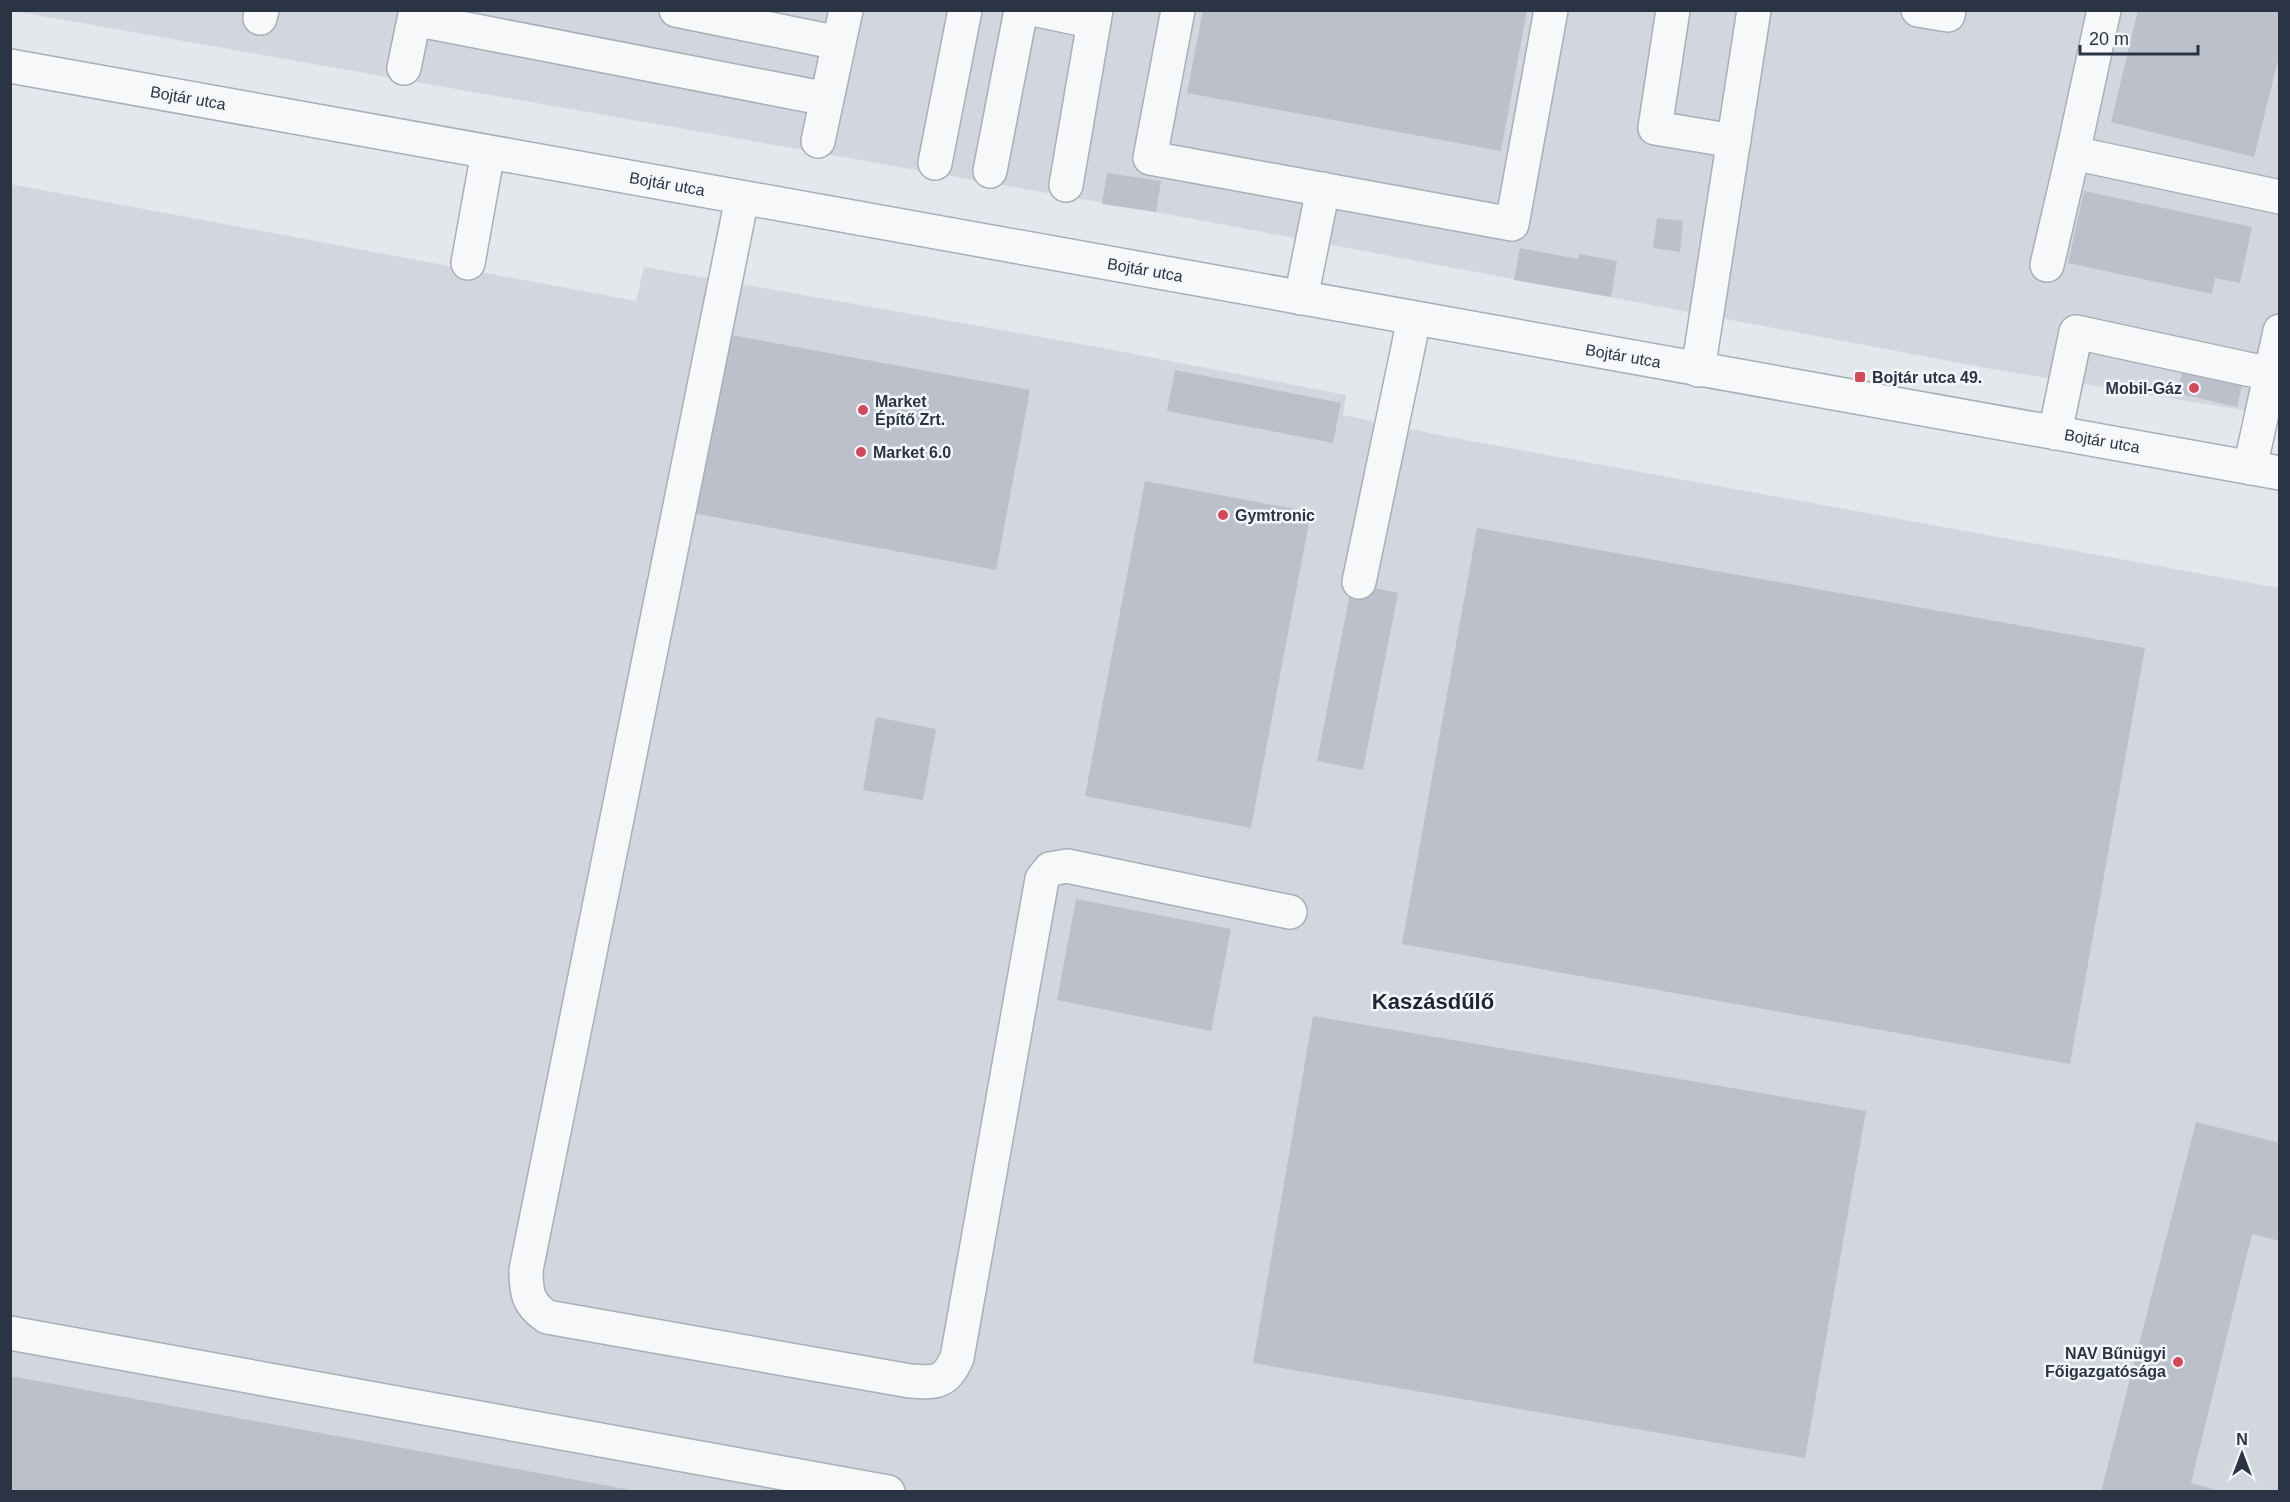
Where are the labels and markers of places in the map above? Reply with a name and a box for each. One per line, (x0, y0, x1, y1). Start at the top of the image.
place label: Bojtár utca 49. (1872, 369, 1982, 386)
marker: Bojtár utca 49. (1853, 370, 1867, 384)
place label: Mobil-Gáz (2106, 380, 2182, 397)
marker: Mobil-Gáz (2187, 381, 2201, 395)
place label: Market Építő Zrt. (875, 393, 945, 428)
marker: Market Építő Zrt. (856, 403, 870, 417)
place label: Market 6.0 (873, 444, 951, 461)
marker: Market 6.0 (854, 445, 868, 459)
place label: Gymtronic (1235, 507, 1315, 524)
marker: Gymtronic (1216, 508, 1230, 522)
place label: NAV Bűnügyi Főigazgatósága (2045, 1345, 2166, 1380)
marker: NAV Bűnügyi Főigazgatósága (2171, 1355, 2185, 1369)

